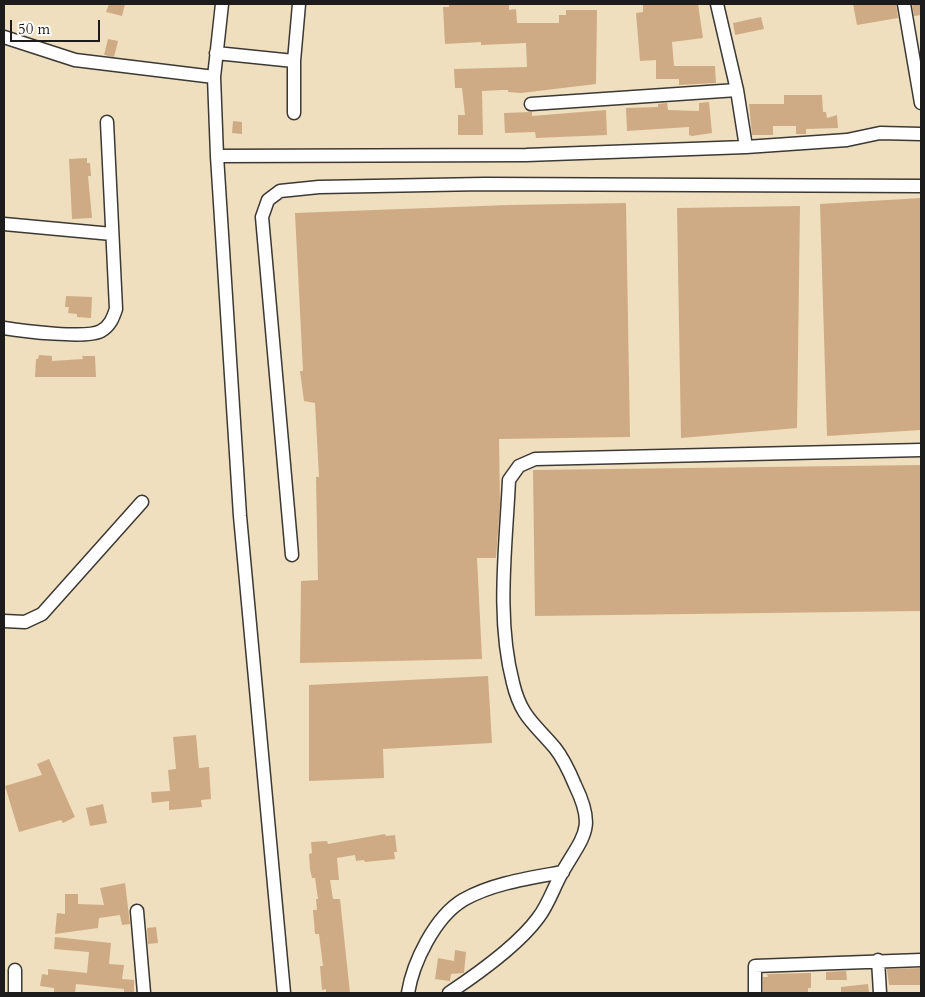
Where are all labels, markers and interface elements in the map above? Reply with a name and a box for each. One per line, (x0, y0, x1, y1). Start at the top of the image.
scale bar (12, 10, 102, 42)
text: 50 m (18, 19, 50, 39)

